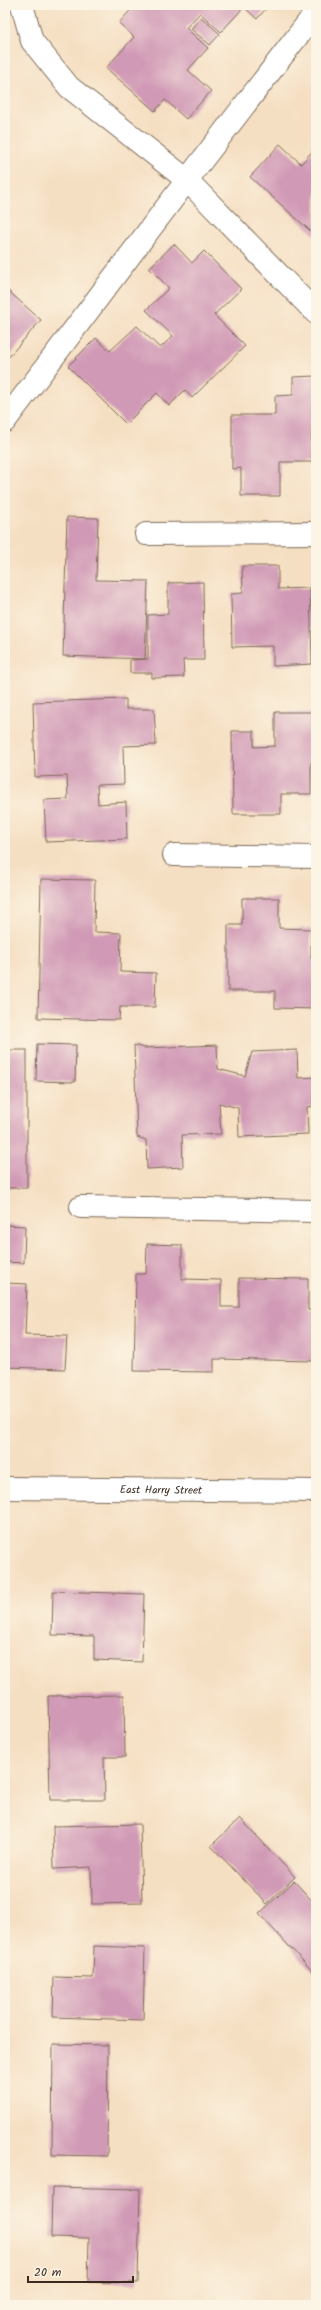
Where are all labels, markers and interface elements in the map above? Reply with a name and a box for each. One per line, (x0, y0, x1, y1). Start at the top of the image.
street label: East Harry Street (120, 1481, 203, 1500)
scale bar (28, 2258, 133, 2284)
text: 20 m (34, 2263, 62, 2282)

